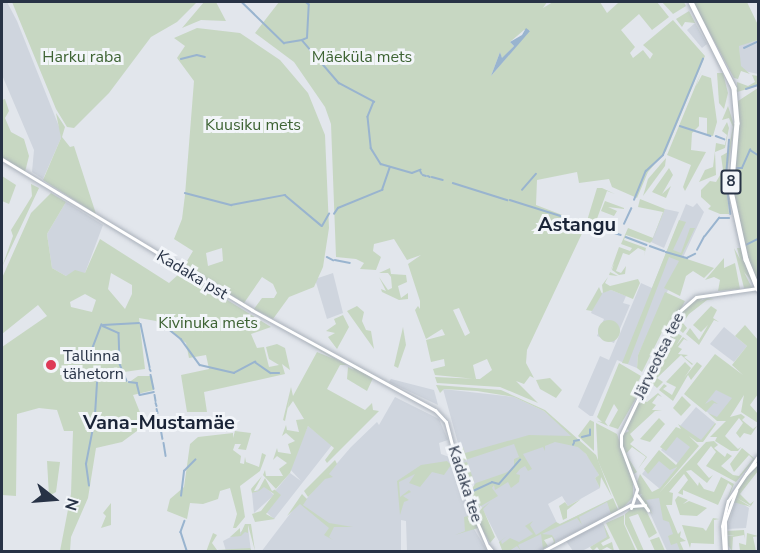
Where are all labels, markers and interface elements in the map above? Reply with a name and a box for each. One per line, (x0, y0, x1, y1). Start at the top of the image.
park label: Harku raba (42, 47, 122, 67)
park label: Mäeküla mets (312, 47, 412, 67)
park label: Kuusiku mets (205, 115, 301, 135)
road number: 8 (720, 170, 742, 194)
district label: Astangu (538, 212, 616, 236)
street label: Kadaka pst (153, 246, 231, 304)
street label: Järveotsa tee (630, 310, 688, 402)
park label: Kivinuka mets (158, 313, 258, 333)
place label: Tallinna tähetorn (63, 346, 124, 384)
marker: Tallinna tähetorn (44, 358, 58, 372)
district label: Vana-Mustamäe (83, 410, 235, 434)
street label: Kadaka tee (444, 443, 486, 525)
north arrow (24, 469, 84, 529)
text: N (59, 495, 83, 513)

